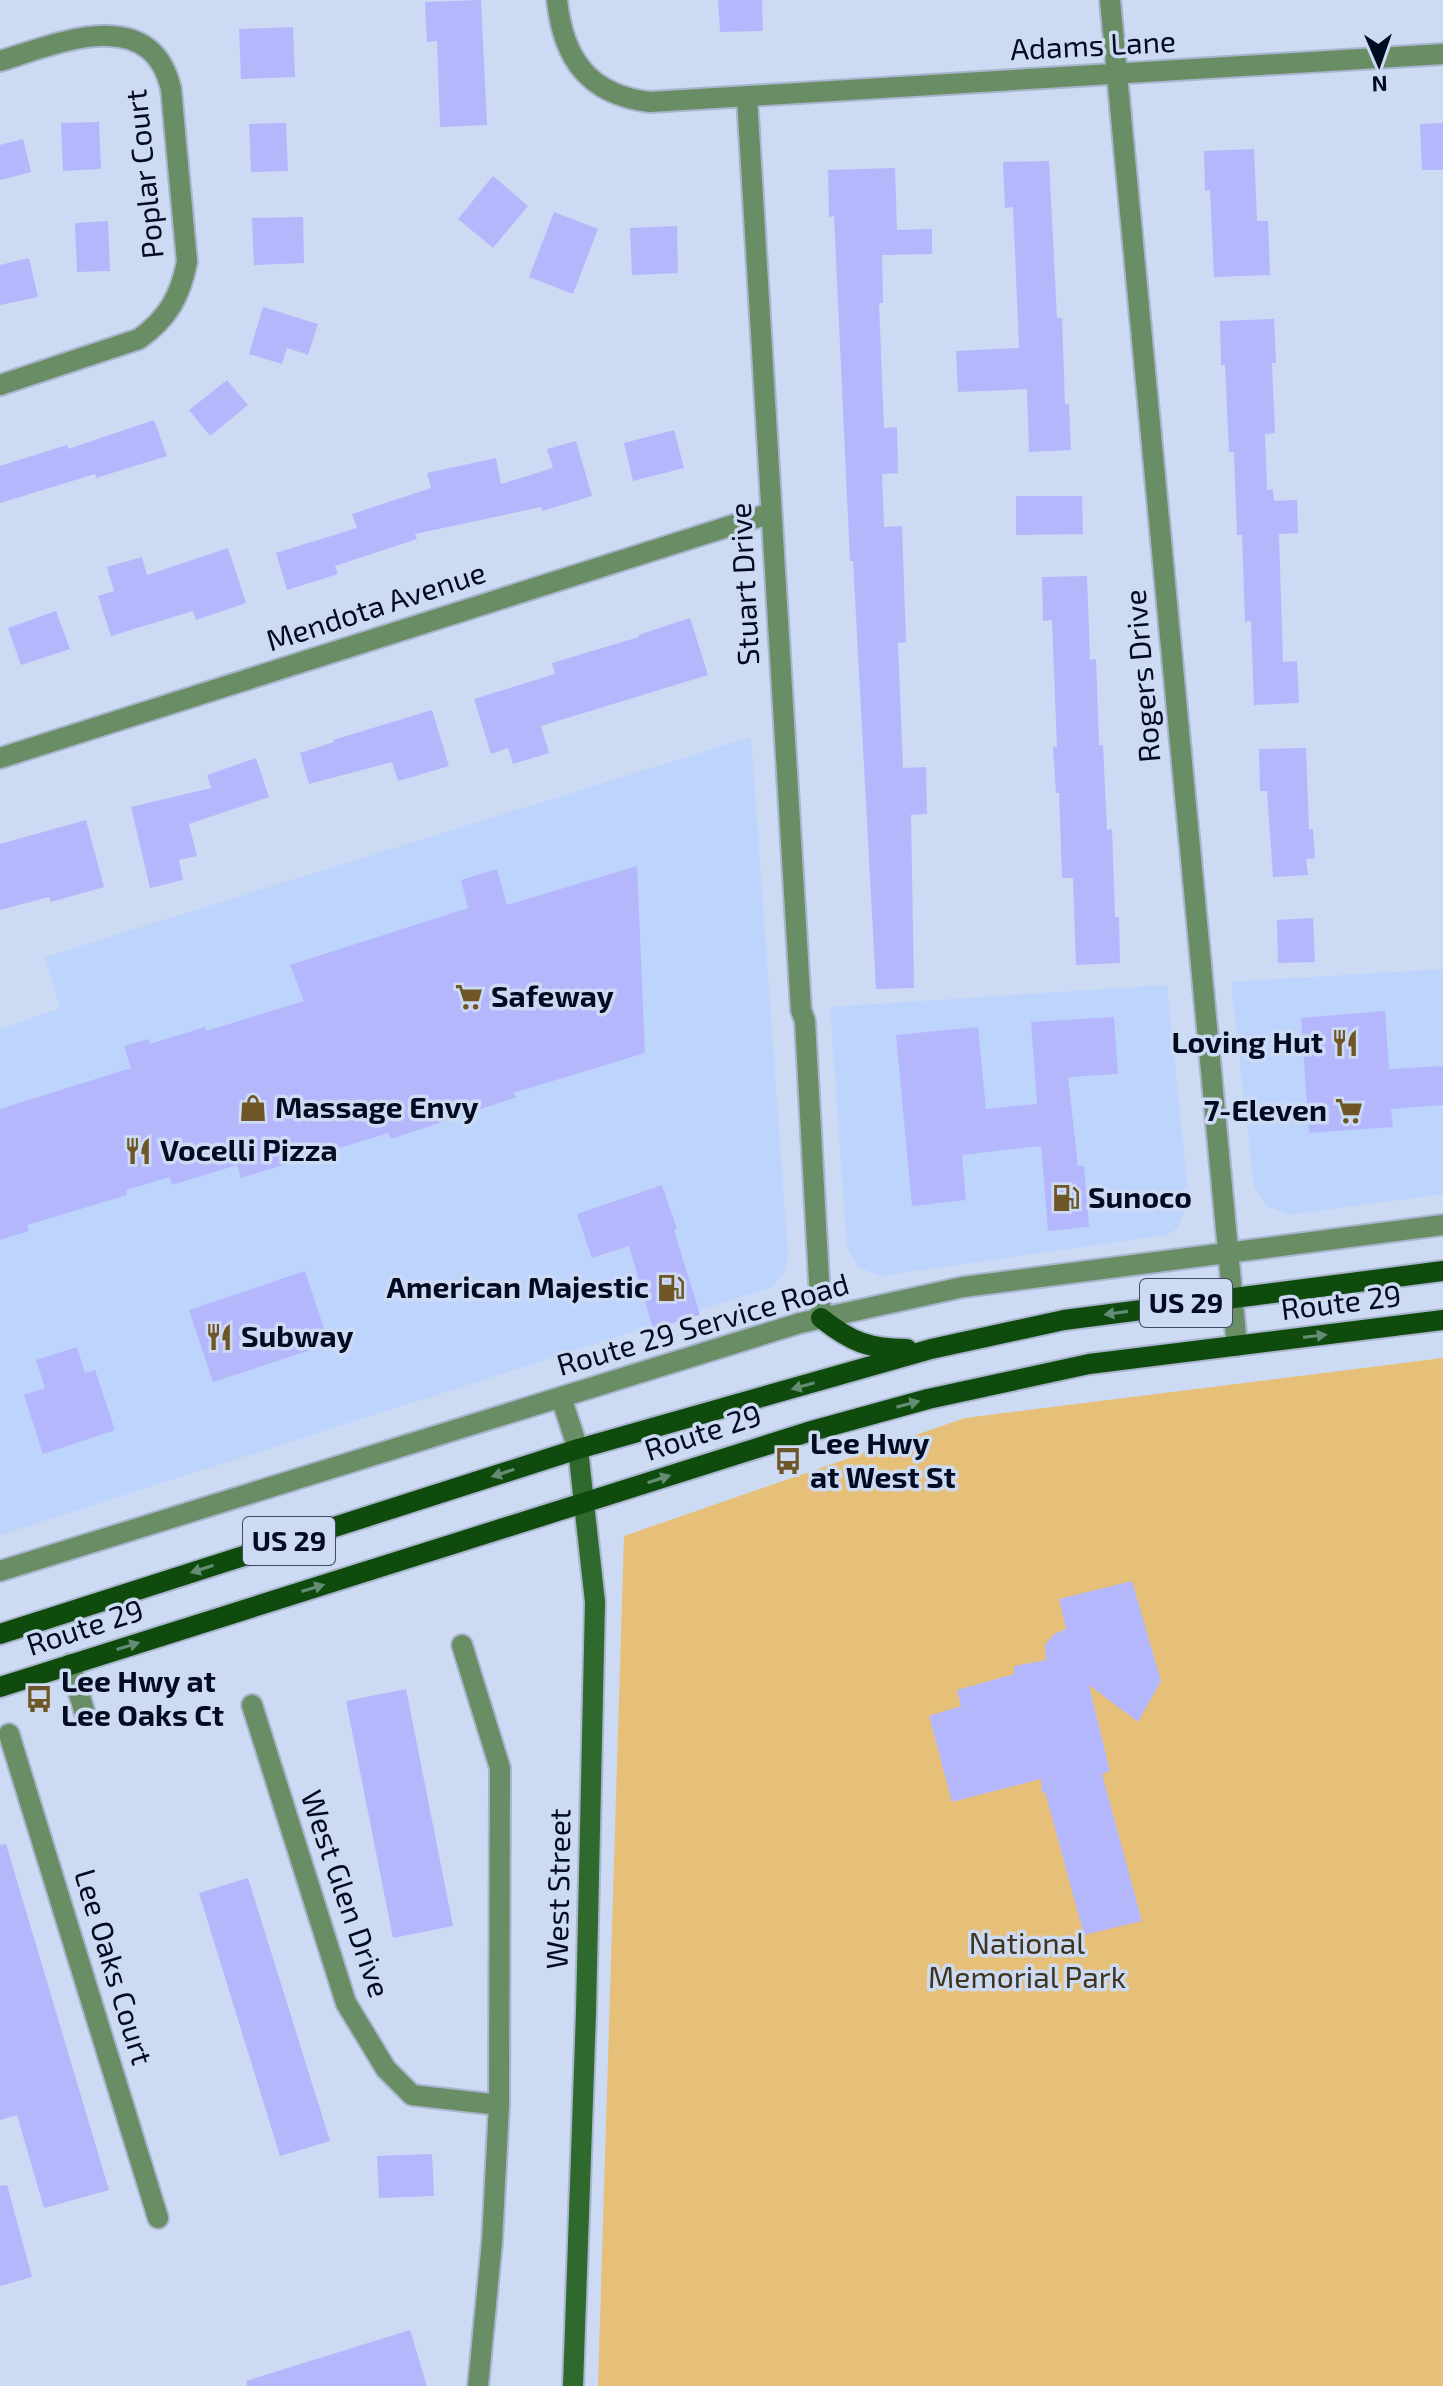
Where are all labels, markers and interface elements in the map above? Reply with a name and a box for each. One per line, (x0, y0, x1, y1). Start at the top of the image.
street label: Adams Lane (1009, 22, 1177, 66)
north arrow (1339, 24, 1419, 104)
text: N (1371, 72, 1388, 98)
street label: Poplar Court (116, 88, 170, 261)
street label: Stuart Drive (721, 502, 765, 666)
street label: Mendota Avenue (261, 553, 490, 658)
street label: Rogers Drive (1116, 588, 1166, 764)
place label: Safeway (491, 977, 614, 1014)
supermarket icon: Safeway (454, 982, 484, 1012)
place label: Loving Hut (1172, 1023, 1323, 1059)
restaurant icon: Loving Hut (1330, 1028, 1360, 1058)
place label: Massage Envy (275, 1088, 479, 1125)
place label: 7-Eleven (1204, 1091, 1327, 1127)
shop icon: Massage Envy (238, 1093, 268, 1123)
supermarket icon: 7-Eleven (1334, 1096, 1364, 1126)
place label: Vocelli Pizza (160, 1131, 338, 1167)
restaurant icon: Vocelli Pizza (123, 1136, 153, 1166)
place label: Sunoco (1088, 1178, 1192, 1214)
fuel station icon: Sunoco (1051, 1183, 1081, 1213)
street label: Route 29 Service Road (552, 1264, 853, 1382)
place label: American Majestic (387, 1268, 649, 1304)
fuel station icon: American Majestic (656, 1273, 686, 1303)
street label: Route 29 (1279, 1276, 1403, 1326)
road number: US 29 (1140, 1279, 1232, 1327)
one-way arrow (1103, 1307, 1128, 1320)
place label: Subway (241, 1317, 353, 1354)
restaurant icon: Subway (204, 1322, 234, 1352)
one-way arrow (1302, 1329, 1327, 1342)
one-way arrow (790, 1380, 814, 1393)
street label: Route 29 (639, 1395, 765, 1467)
one-way arrow (896, 1397, 920, 1410)
place label: Lee Hwy at West St (810, 1424, 956, 1494)
bus stop icon: Lee Hwy at West St (773, 1446, 803, 1476)
one-way arrow (491, 1467, 515, 1480)
one-way arrow (647, 1472, 671, 1485)
road number: US 29 (243, 1517, 335, 1565)
one-way arrow (190, 1563, 214, 1575)
one-way arrow (301, 1581, 325, 1594)
street label: Route 29 (21, 1590, 147, 1662)
one-way arrow (116, 1639, 140, 1652)
place label: Lee Hwy at Lee Oaks Ct (61, 1662, 224, 1732)
bus stop icon: Lee Hwy at Lee Oaks Ct (24, 1684, 54, 1714)
street label: West Glen Drive (295, 1785, 399, 2002)
street label: West Street (538, 1808, 576, 1970)
street label: Lee Oaks Court (68, 1864, 162, 2069)
park label: National Memorial Park (928, 1924, 1126, 1994)

